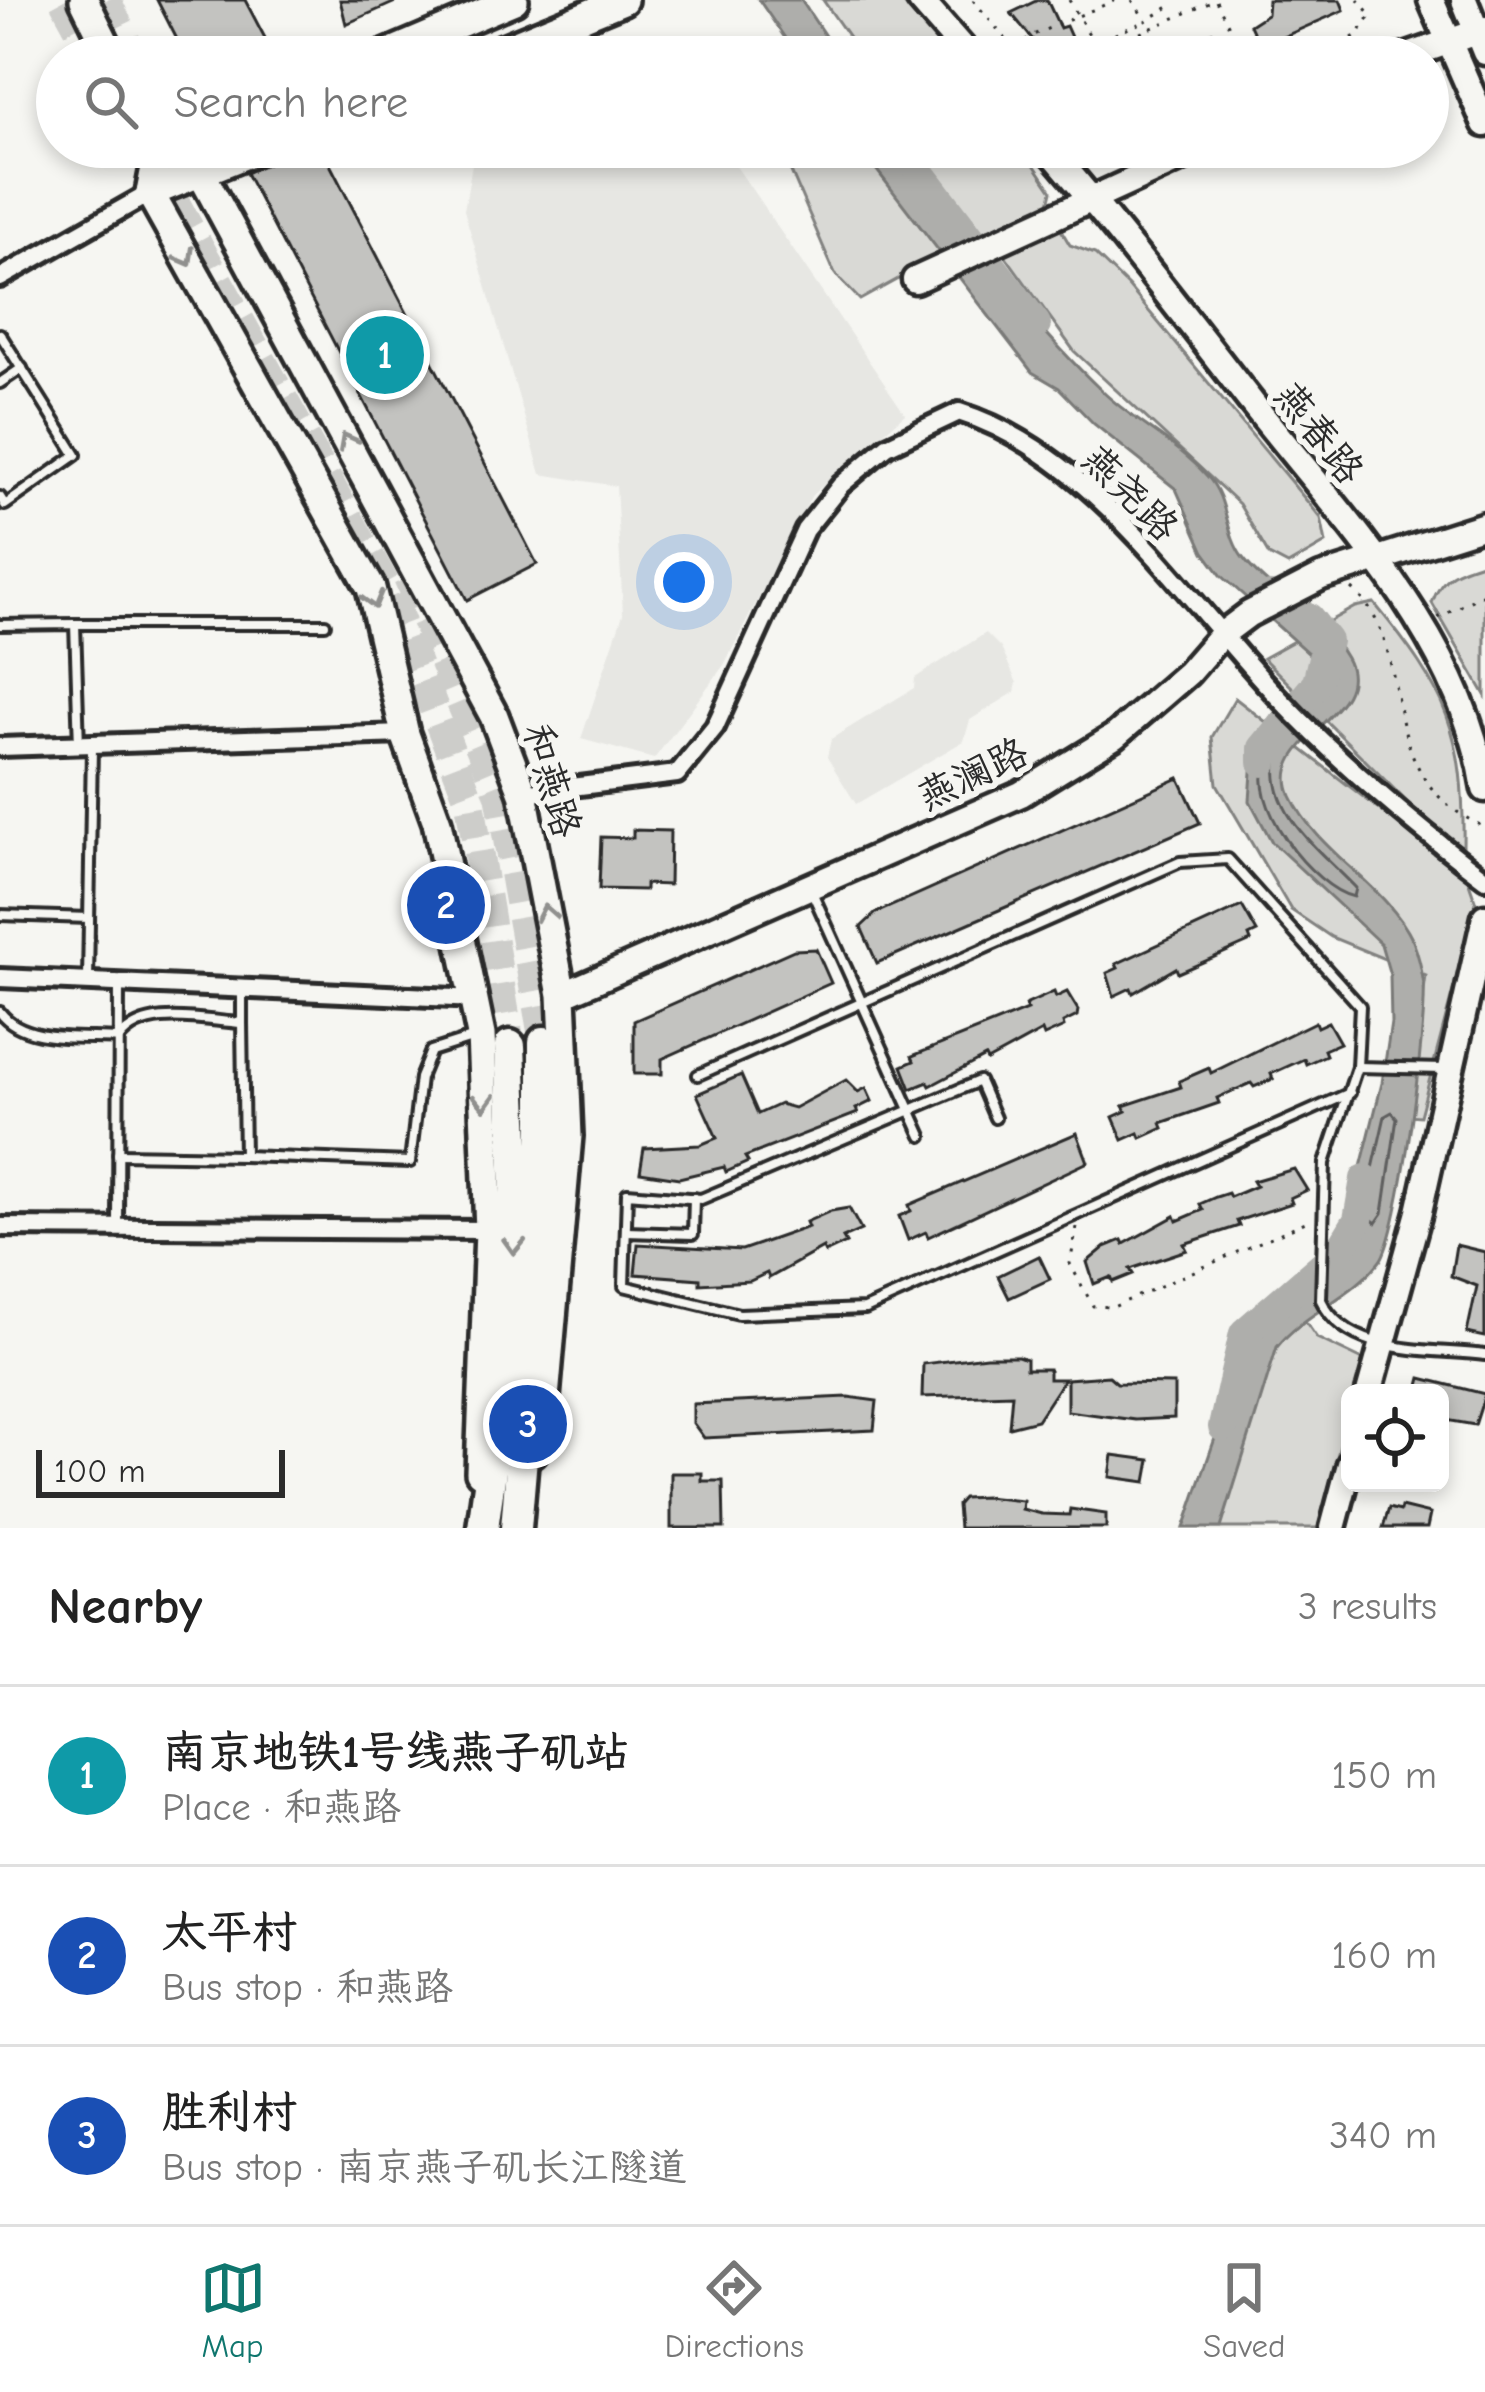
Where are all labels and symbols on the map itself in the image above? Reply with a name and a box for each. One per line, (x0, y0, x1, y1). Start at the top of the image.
one-way arrow (172, 246, 195, 267)
pin: 1 (346, 310, 424, 400)
street label: 燕春路 (1265, 373, 1373, 493)
one-way arrow (338, 433, 361, 454)
street label: 燕尧路 (1073, 436, 1187, 550)
your location (654, 552, 714, 612)
one-way arrow (359, 589, 384, 610)
street label: 和燕路 (514, 718, 589, 843)
street label: 燕澜路 (910, 729, 1035, 819)
pin: 2 (407, 860, 485, 950)
one-way arrow (534, 903, 560, 923)
one-way arrow (470, 1093, 496, 1112)
one-way arrow (502, 1237, 528, 1256)
pin: 3 (489, 1379, 567, 1469)
scale bar (36, 1444, 285, 1497)

